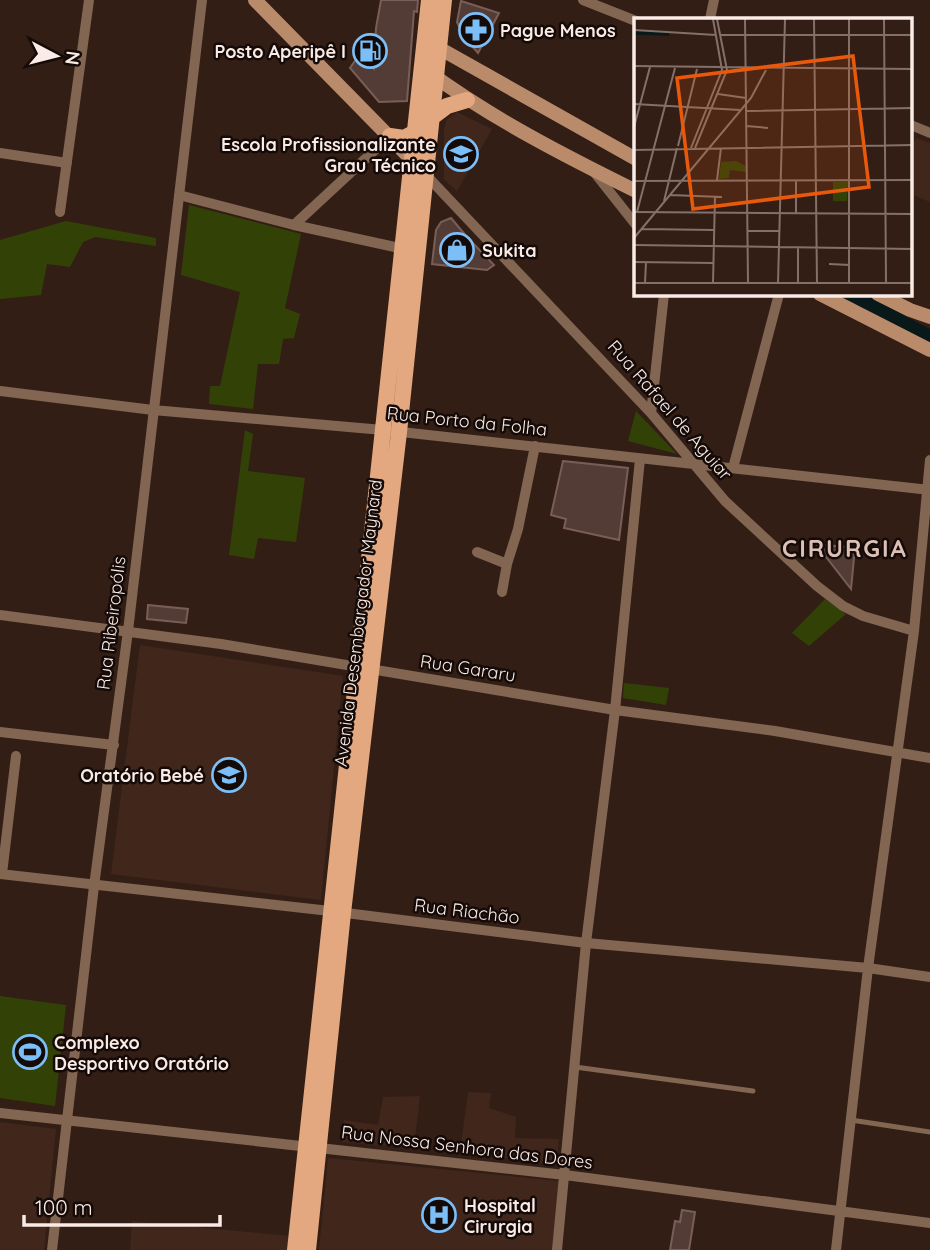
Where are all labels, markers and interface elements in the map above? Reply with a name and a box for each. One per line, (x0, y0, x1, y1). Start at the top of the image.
pharmacy icon: Pague Menos (457, 11, 495, 49)
inset map (634, 18, 912, 296)
place label: Pague Menos (500, 19, 616, 42)
north arrow (21, 21, 91, 91)
fuel station icon: Posto Aperipê I (351, 32, 389, 70)
place label: Posto Aperipê I (214, 40, 346, 63)
text: N (60, 50, 86, 66)
place label: Escola Profissionalizante Grau Técnico (221, 133, 436, 177)
school or university icon: Escola Profissionalizante Grau Técnico (442, 135, 480, 173)
shop icon: Sukita (438, 231, 476, 269)
place label: Sukita (482, 239, 536, 262)
street label: Rua Rafael de Aguiar (603, 335, 737, 485)
street label: Rua Porto da Folha (386, 401, 548, 441)
street label: Avenida Desembargador Maynard (329, 478, 387, 768)
district label: CIRURGIA (782, 533, 908, 563)
street label: Rua Ribeiropólis (91, 555, 131, 691)
street label: Rua Gararu (419, 649, 517, 687)
school or university icon: Oratório Bebé (210, 756, 248, 794)
place label: Oratório Bebé (80, 764, 204, 787)
street label: Rua Riachão (413, 893, 521, 929)
place label: Complexo Desportivo Oratório (54, 1031, 229, 1075)
sports icon: Complexo Desportivo Oratório (11, 1033, 49, 1071)
street label: Rua Nossa Senhora das Dores (340, 1120, 594, 1174)
scale bar (24, 1184, 220, 1228)
text: 100 m (35, 1194, 93, 1220)
place label: Hospital Cirurgia (464, 1194, 536, 1238)
hospital icon: Hospital Cirurgia (420, 1196, 458, 1234)

